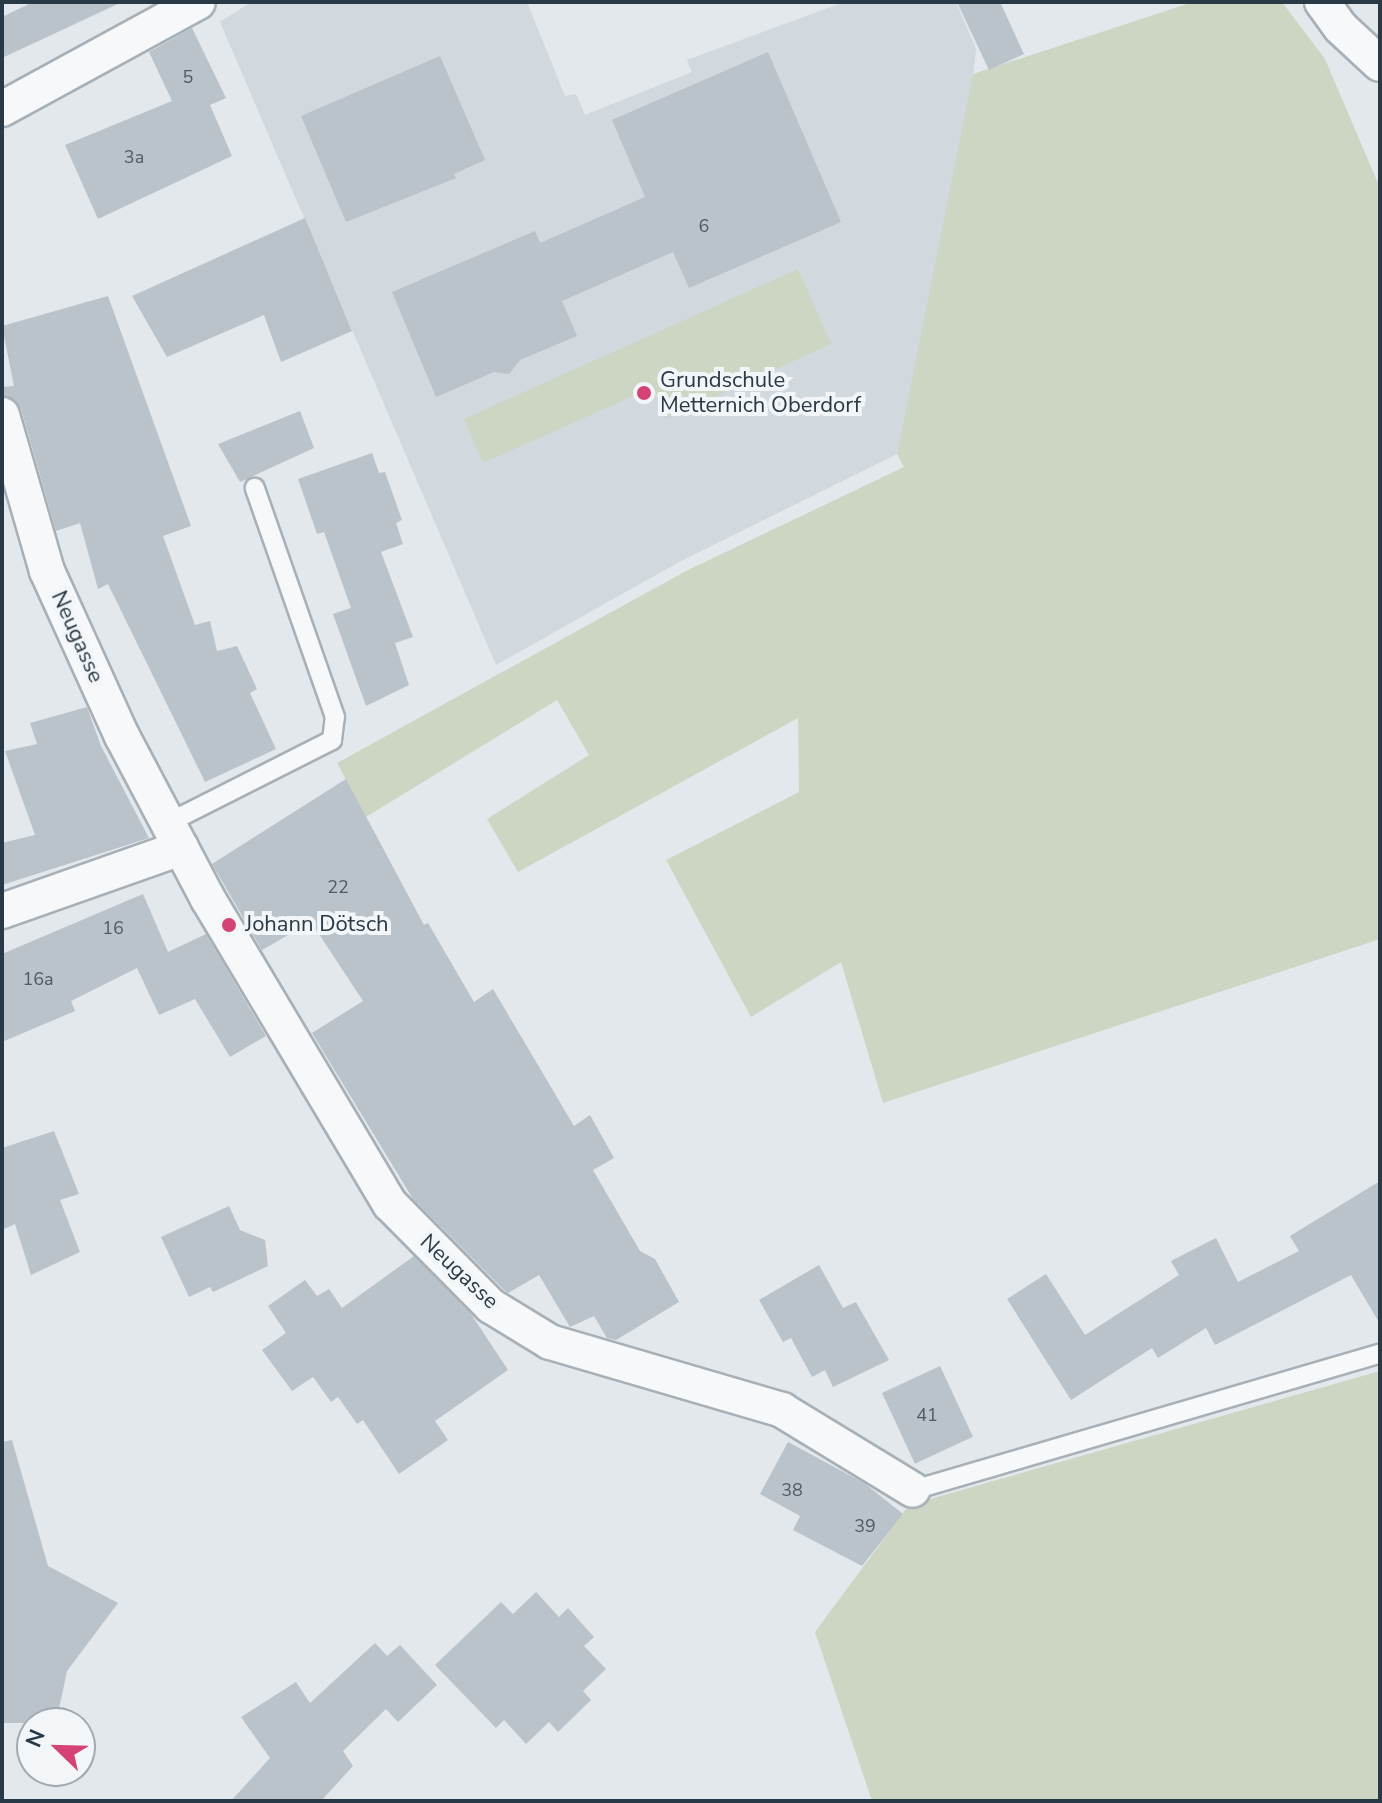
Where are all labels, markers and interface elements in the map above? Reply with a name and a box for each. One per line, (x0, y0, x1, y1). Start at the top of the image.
house number: 5 (183, 66, 193, 88)
house number: 3a (124, 146, 144, 168)
house number: 6 (699, 215, 709, 237)
place label: Grundschule Metternich Oberdorf (660, 367, 861, 418)
marker: Grundschule Metternich Oberdorf (635, 384, 653, 402)
street label: Neugasse (45, 587, 109, 687)
house number: 22 (327, 876, 349, 898)
place label: Johann Dötsch (245, 912, 389, 938)
marker: Johann Dötsch (220, 916, 238, 934)
house number: 16 (102, 917, 124, 939)
house number: 16a (22, 968, 54, 990)
street label: Neugasse (414, 1229, 504, 1315)
house number: 41 (916, 1404, 938, 1426)
house number: 38 (781, 1479, 803, 1501)
house number: 39 (854, 1515, 876, 1537)
north arrow (16, 1707, 96, 1787)
text: N (19, 1725, 53, 1752)

